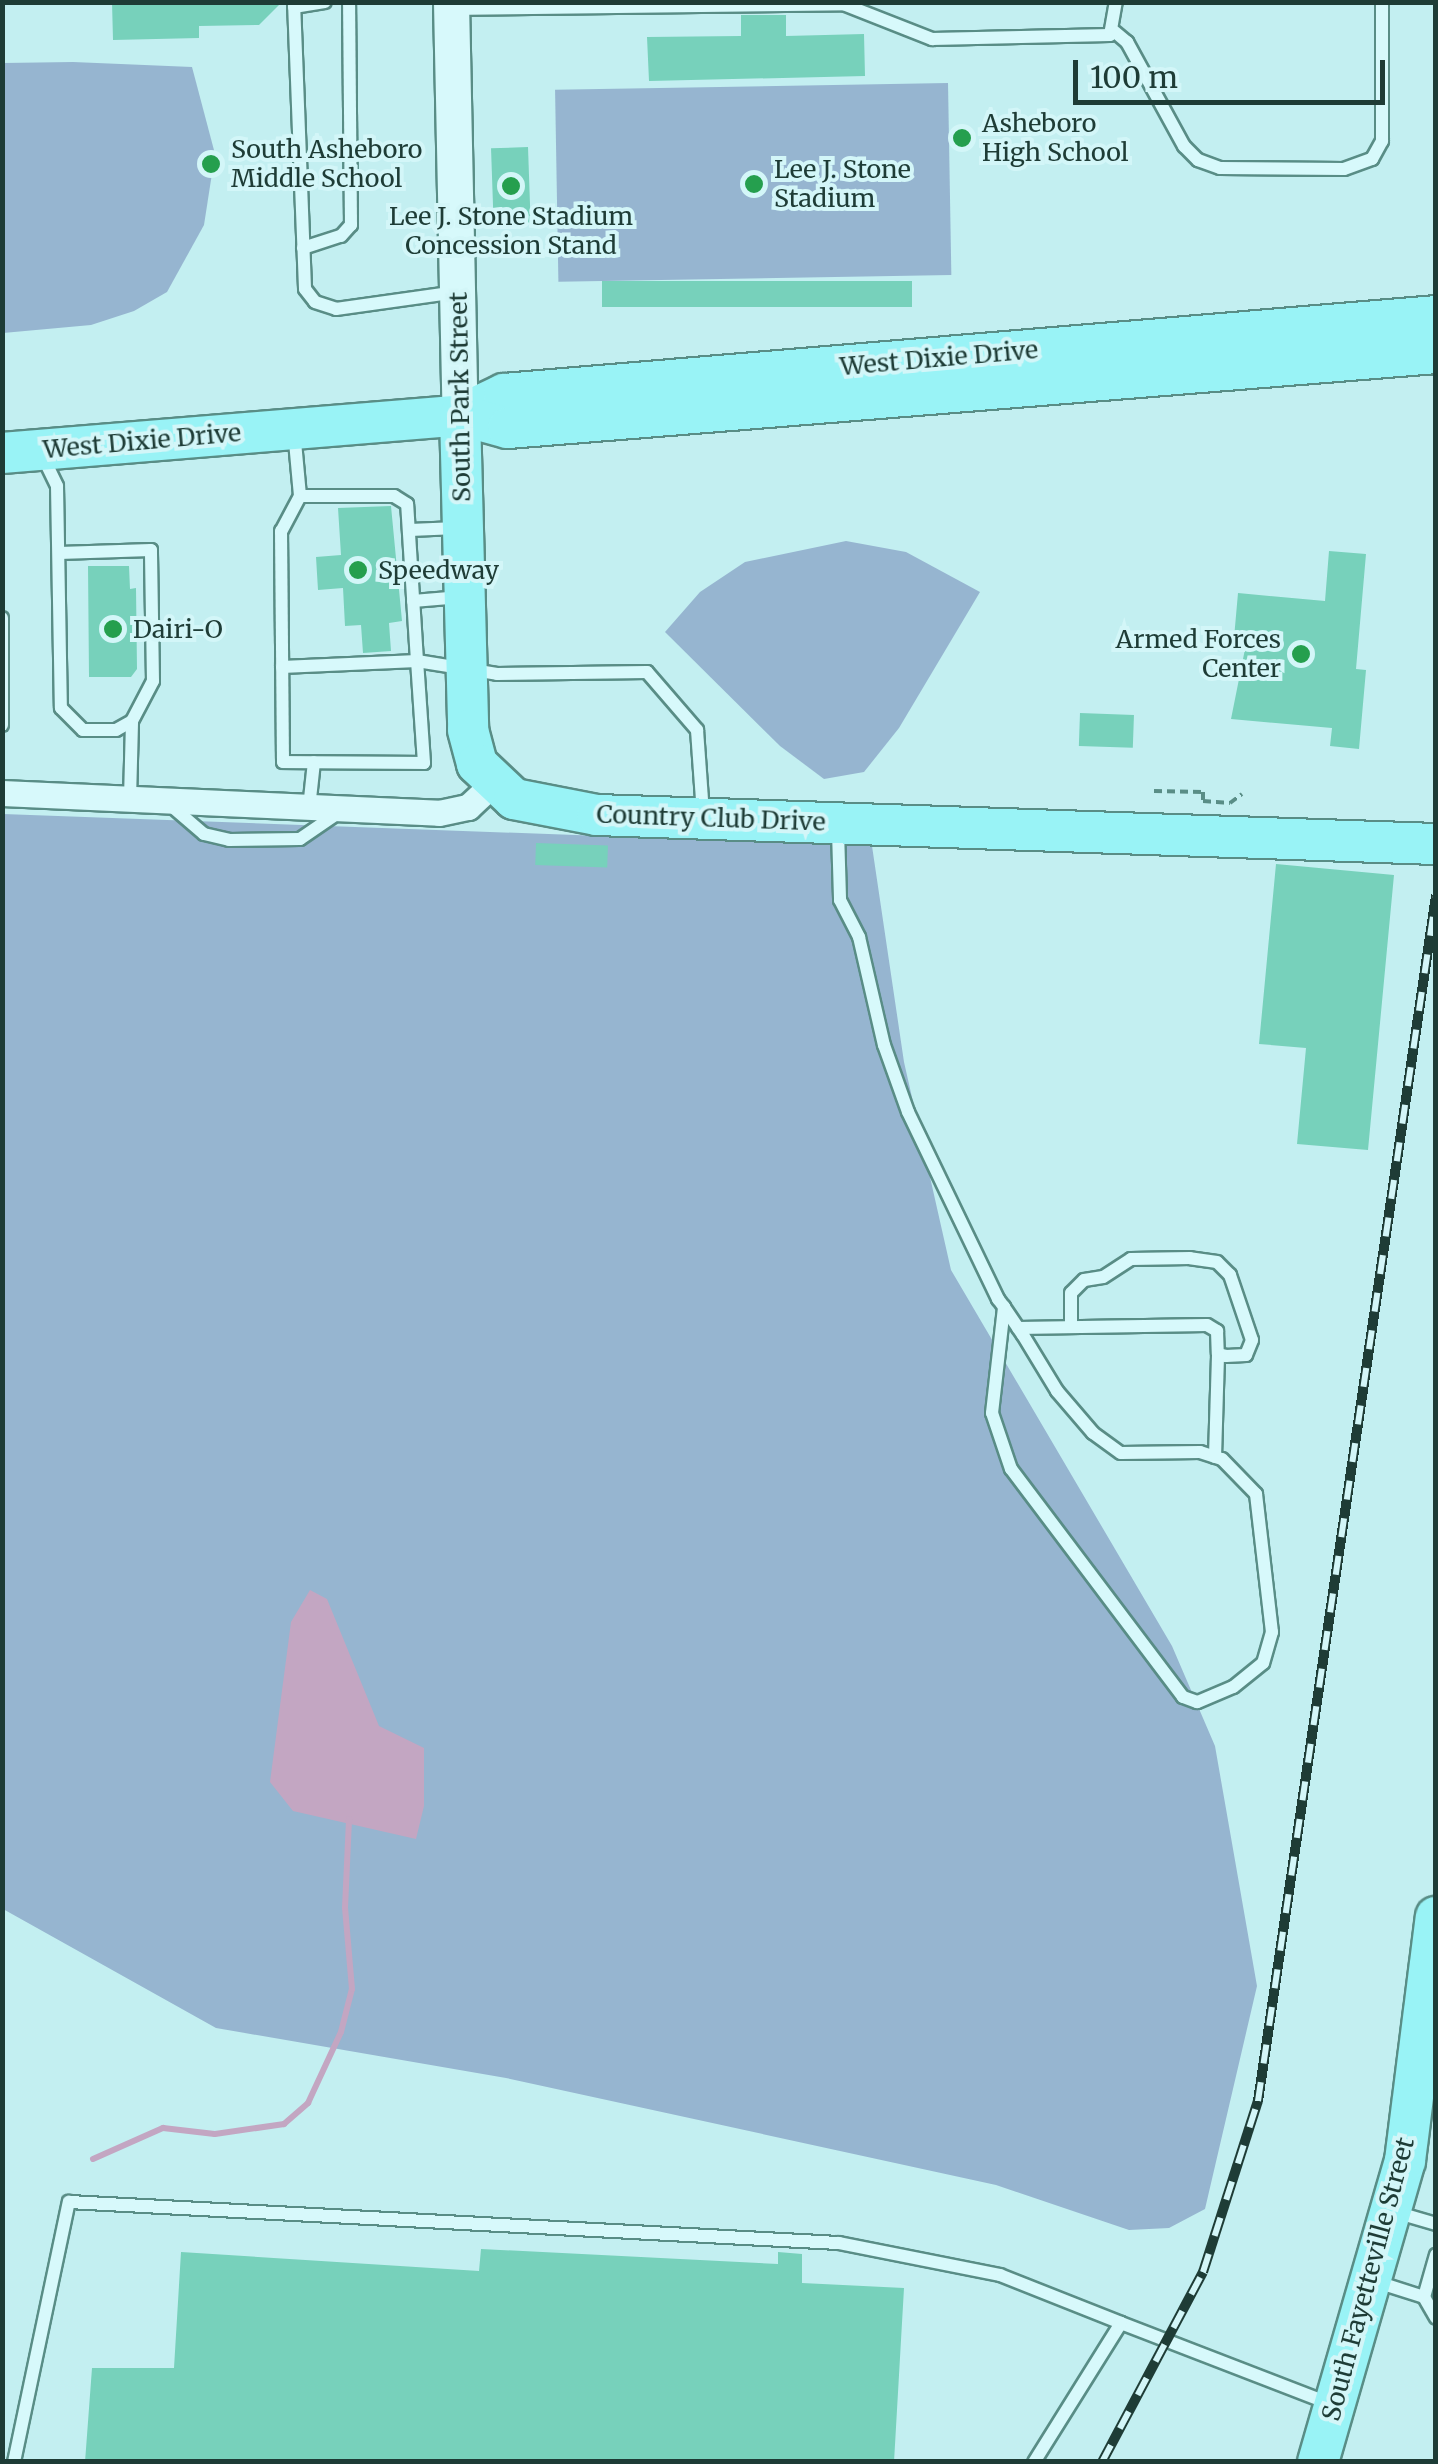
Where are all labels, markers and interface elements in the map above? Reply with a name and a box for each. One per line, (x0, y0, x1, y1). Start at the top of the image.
scale bar (1078, 40, 1390, 102)
text: 100 m (1090, 58, 1178, 96)
place label: Asheboro High School (982, 109, 1128, 168)
marker: Asheboro High School (951, 127, 973, 149)
place label: South Asheboro Middle School (231, 135, 422, 194)
marker: South Asheboro Middle School (200, 153, 222, 175)
place label: Lee J. Stone Stadium (774, 155, 911, 214)
marker: Lee J. Stone Stadium (743, 173, 765, 195)
marker: Lee J. Stone Stadium Concession Stand (500, 175, 522, 197)
place label: Lee J. Stone Stadium Concession Stand (389, 202, 633, 261)
street label: South Park Street (443, 292, 477, 502)
street label: West Dixie Drive (839, 334, 1039, 382)
street label: West Dixie Drive (42, 417, 242, 465)
place label: Speedway (378, 555, 499, 585)
marker: Speedway (347, 559, 369, 581)
place label: Dairi-O (133, 614, 223, 644)
marker: Dairi-O (102, 618, 124, 640)
place label: Armed Forces Center (1116, 625, 1281, 684)
marker: Armed Forces Center (1290, 643, 1312, 665)
street label: Country Club Drive (596, 799, 826, 837)
street label: South Fayetteville Street (1316, 2134, 1420, 2424)

